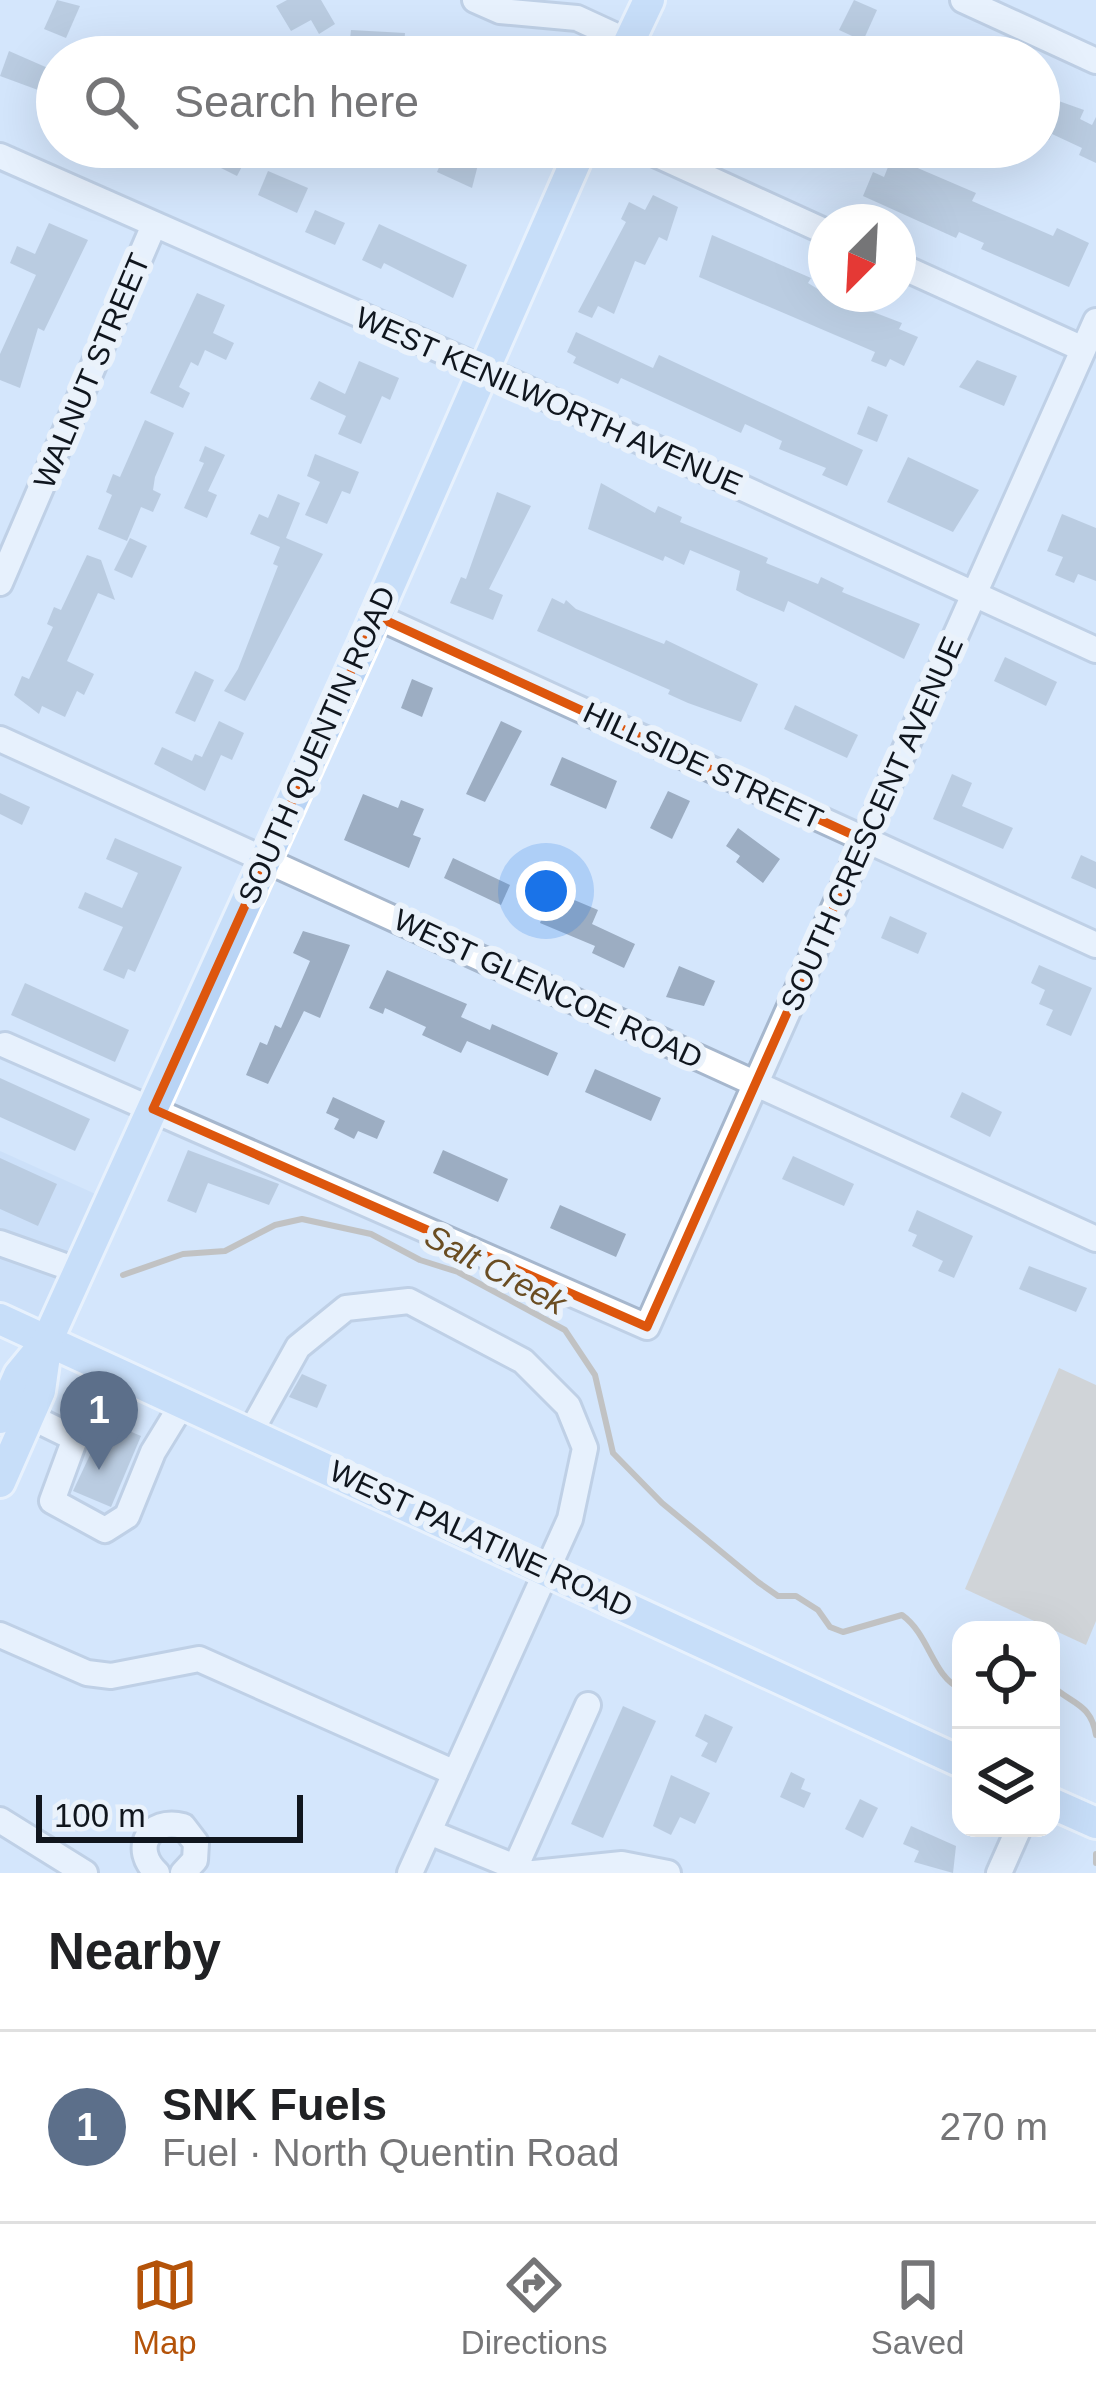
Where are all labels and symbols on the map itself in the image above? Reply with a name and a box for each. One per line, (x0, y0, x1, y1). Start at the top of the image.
north arrow (808, 204, 916, 312)
street label: WALNUT STREET (27, 249, 156, 493)
street label: WEST KENILWORTH AVENUE (351, 300, 748, 501)
street label: SOUTH QUENTIN ROAD (232, 581, 401, 908)
street label: SOUTH CRESCENT AVENUE (774, 632, 969, 1016)
street label: HILLSIDE STREET (578, 696, 828, 835)
your location (516, 861, 576, 921)
street label: WEST GLENCOE ROAD (389, 903, 708, 1075)
water label: Salt Creek (419, 1217, 574, 1323)
pin: 1 (60, 1371, 138, 1470)
street label: WEST PALATINE ROAD (325, 1454, 638, 1623)
scale bar (36, 1789, 303, 1842)

